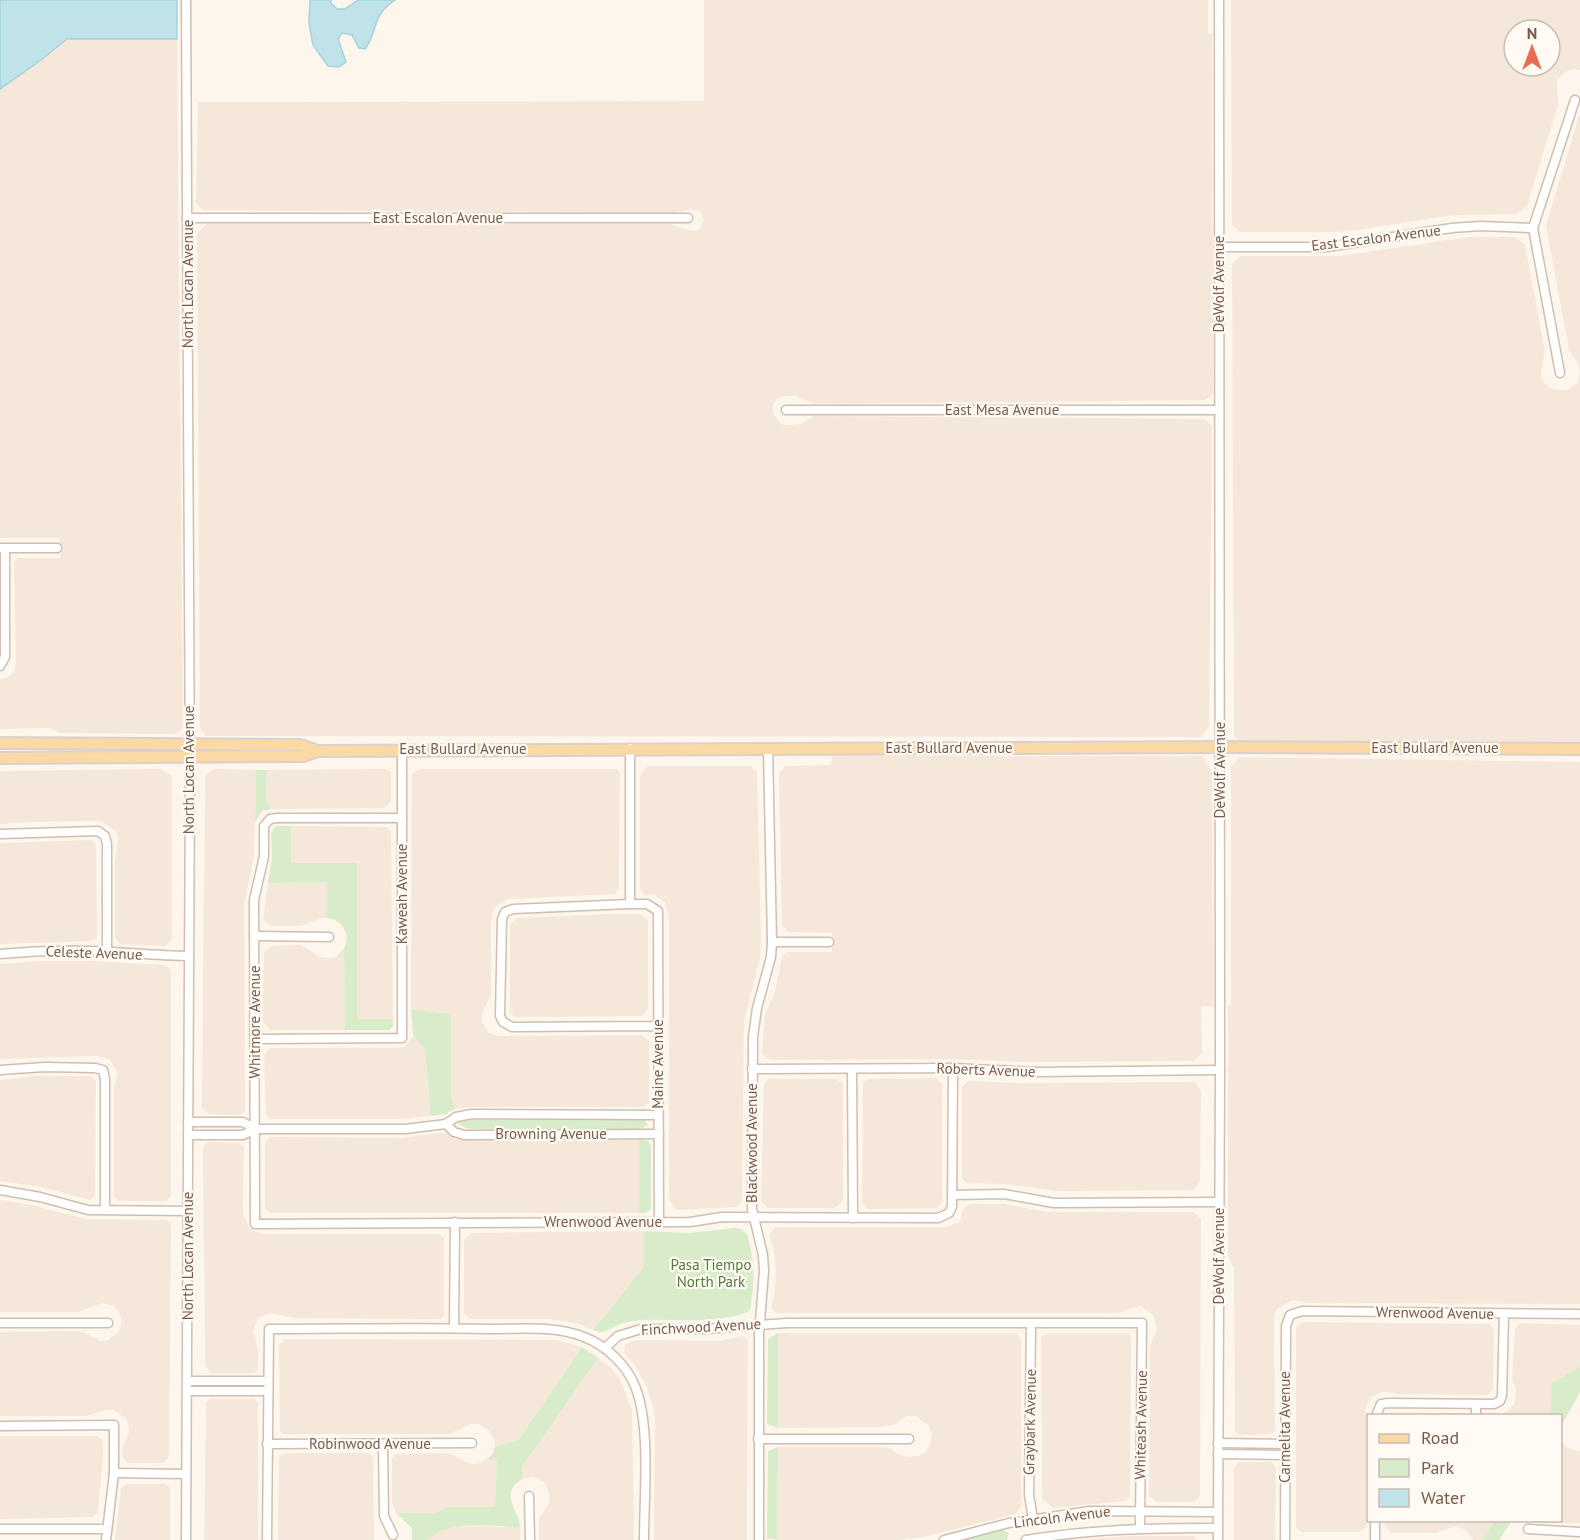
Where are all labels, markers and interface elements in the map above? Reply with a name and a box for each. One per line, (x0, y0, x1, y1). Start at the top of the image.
north arrow (1502, 18, 1562, 78)
text: N (1527, 23, 1537, 43)
street label: East Escalon Avenue (373, 208, 503, 227)
street label: North Locan Avenue (178, 220, 197, 348)
street label: East Escalon Avenue (1310, 220, 1442, 255)
street label: DeWolf Avenue (1209, 236, 1228, 332)
street label: East Mesa Avenue (945, 400, 1059, 419)
street label: North Locan Avenue (179, 706, 198, 834)
street label: DeWolf Avenue (1210, 722, 1229, 818)
street label: East Bullard Avenue (885, 738, 1013, 757)
street label: East Bullard Avenue (1371, 738, 1499, 757)
street label: East Bullard Avenue (399, 739, 527, 758)
street label: Kaweah Avenue (392, 844, 411, 944)
street label: Celeste Avenue (45, 941, 143, 964)
street label: Whitmore Avenue (245, 965, 264, 1079)
street label: Maine Avenue (648, 1019, 667, 1109)
street label: Roberts Avenue (936, 1058, 1036, 1081)
street label: Blackwood Avenue (742, 1083, 761, 1203)
street label: Browning Avenue (495, 1124, 607, 1143)
street label: North Locan Avenue (178, 1192, 197, 1320)
street label: DeWolf Avenue (1209, 1208, 1228, 1304)
street label: Wrenwood Avenue (544, 1212, 662, 1231)
park label: Pasa Tiempo North Park (671, 1255, 751, 1291)
street label: Wrenwood Avenue (1376, 1302, 1494, 1323)
street label: Finchwood Avenue (640, 1314, 762, 1339)
street label: Graybark Avenue (1019, 1369, 1040, 1475)
street label: Whiteash Avenue (1130, 1370, 1151, 1480)
street label: Carmelita Avenue (1275, 1371, 1294, 1483)
legend (1367, 1414, 1562, 1522)
text: Road (1421, 1426, 1459, 1449)
street label: Robinwood Avenue (309, 1434, 431, 1453)
text: Park (1421, 1456, 1454, 1479)
text: Water (1421, 1486, 1465, 1509)
street label: Lincoln Avenue (1012, 1501, 1111, 1532)

